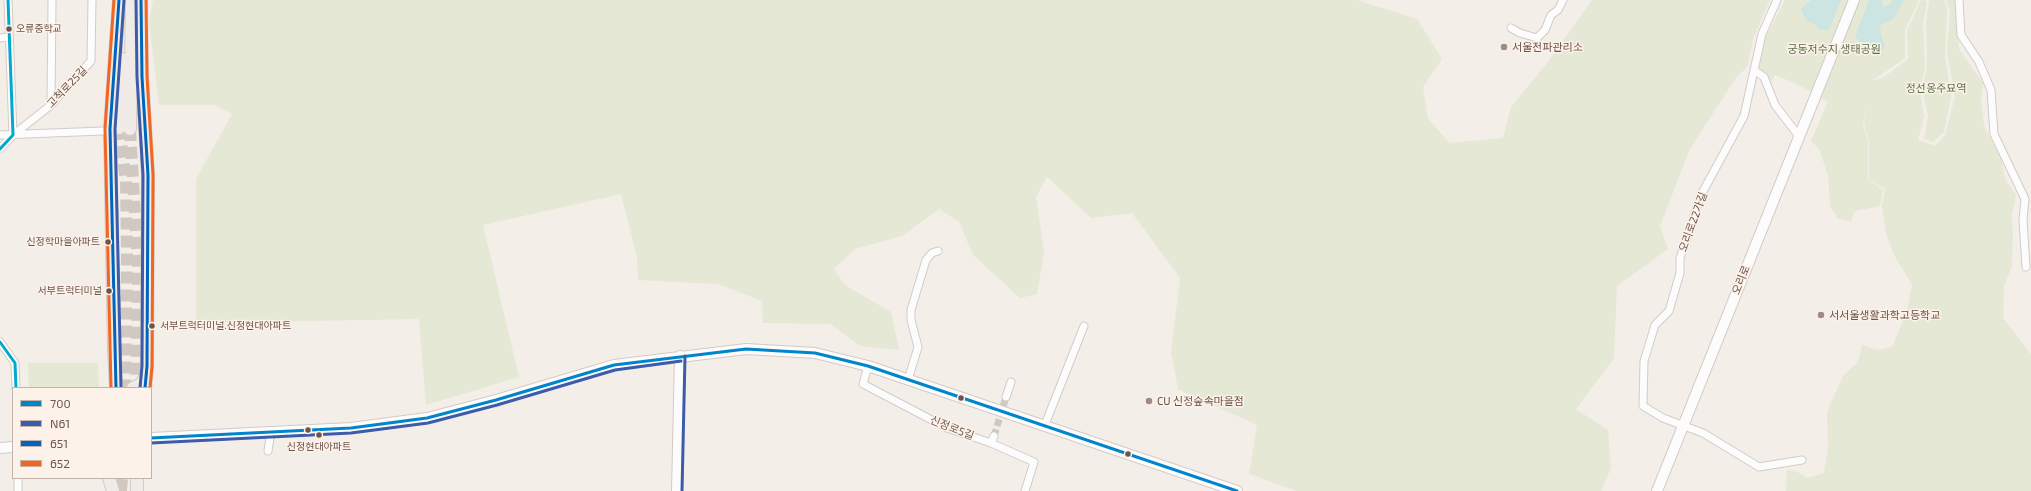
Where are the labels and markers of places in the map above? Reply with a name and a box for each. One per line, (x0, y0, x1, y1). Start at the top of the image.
place label: 오류중학교 (16, 23, 62, 35)
marker: 오류중학교 (4, 24, 14, 34)
place label: 서울전파관리소 (1512, 40, 1583, 54)
marker: 서울전파관리소 (1499, 42, 1509, 52)
place label: 신정학마을아파트 (26, 236, 100, 248)
marker: 신정학마을아파트 (103, 237, 113, 247)
place label: 서부트럭터미널 (38, 285, 102, 297)
marker: 서부트럭터미널 (104, 286, 114, 296)
place label: 서서울생활과학고등학교 (1829, 308, 1940, 322)
marker: 서서울생활과학고등학교 (1816, 310, 1826, 320)
place label: 서부트럭터미널.신정현대아파트 (160, 320, 291, 332)
marker: 서부트럭터미널.신정현대아파트 (147, 321, 157, 331)
unlabelled marker (956, 393, 966, 403)
place label: CU 신정숲속마을점 (1157, 394, 1244, 408)
marker: CU 신정숲속마을점 (1144, 396, 1154, 406)
unlabelled marker (303, 425, 313, 435)
marker: 신정현대아파트 (314, 430, 324, 440)
place label: 신정현대아파트 (287, 441, 351, 453)
unlabelled marker (1123, 449, 1133, 459)

